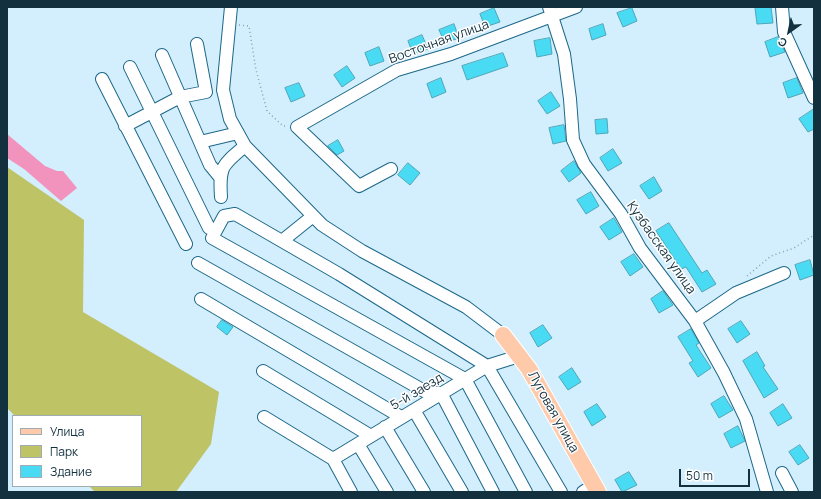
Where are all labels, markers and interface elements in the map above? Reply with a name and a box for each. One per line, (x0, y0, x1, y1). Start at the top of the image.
north arrow (769, 12, 809, 52)
street label: Восточная улица (387, 17, 491, 67)
text: С (775, 34, 790, 51)
street label: Кузбасская улица (623, 199, 699, 297)
street label: Луговая улица (524, 369, 582, 455)
street label: 5-й заезд (388, 370, 446, 414)
legend (12, 415, 142, 487)
text: Улица (50, 423, 84, 440)
text: Парк (50, 443, 78, 460)
scale bar (681, 461, 752, 487)
text: Здание (50, 463, 92, 480)
text: 50 m (686, 467, 713, 484)

